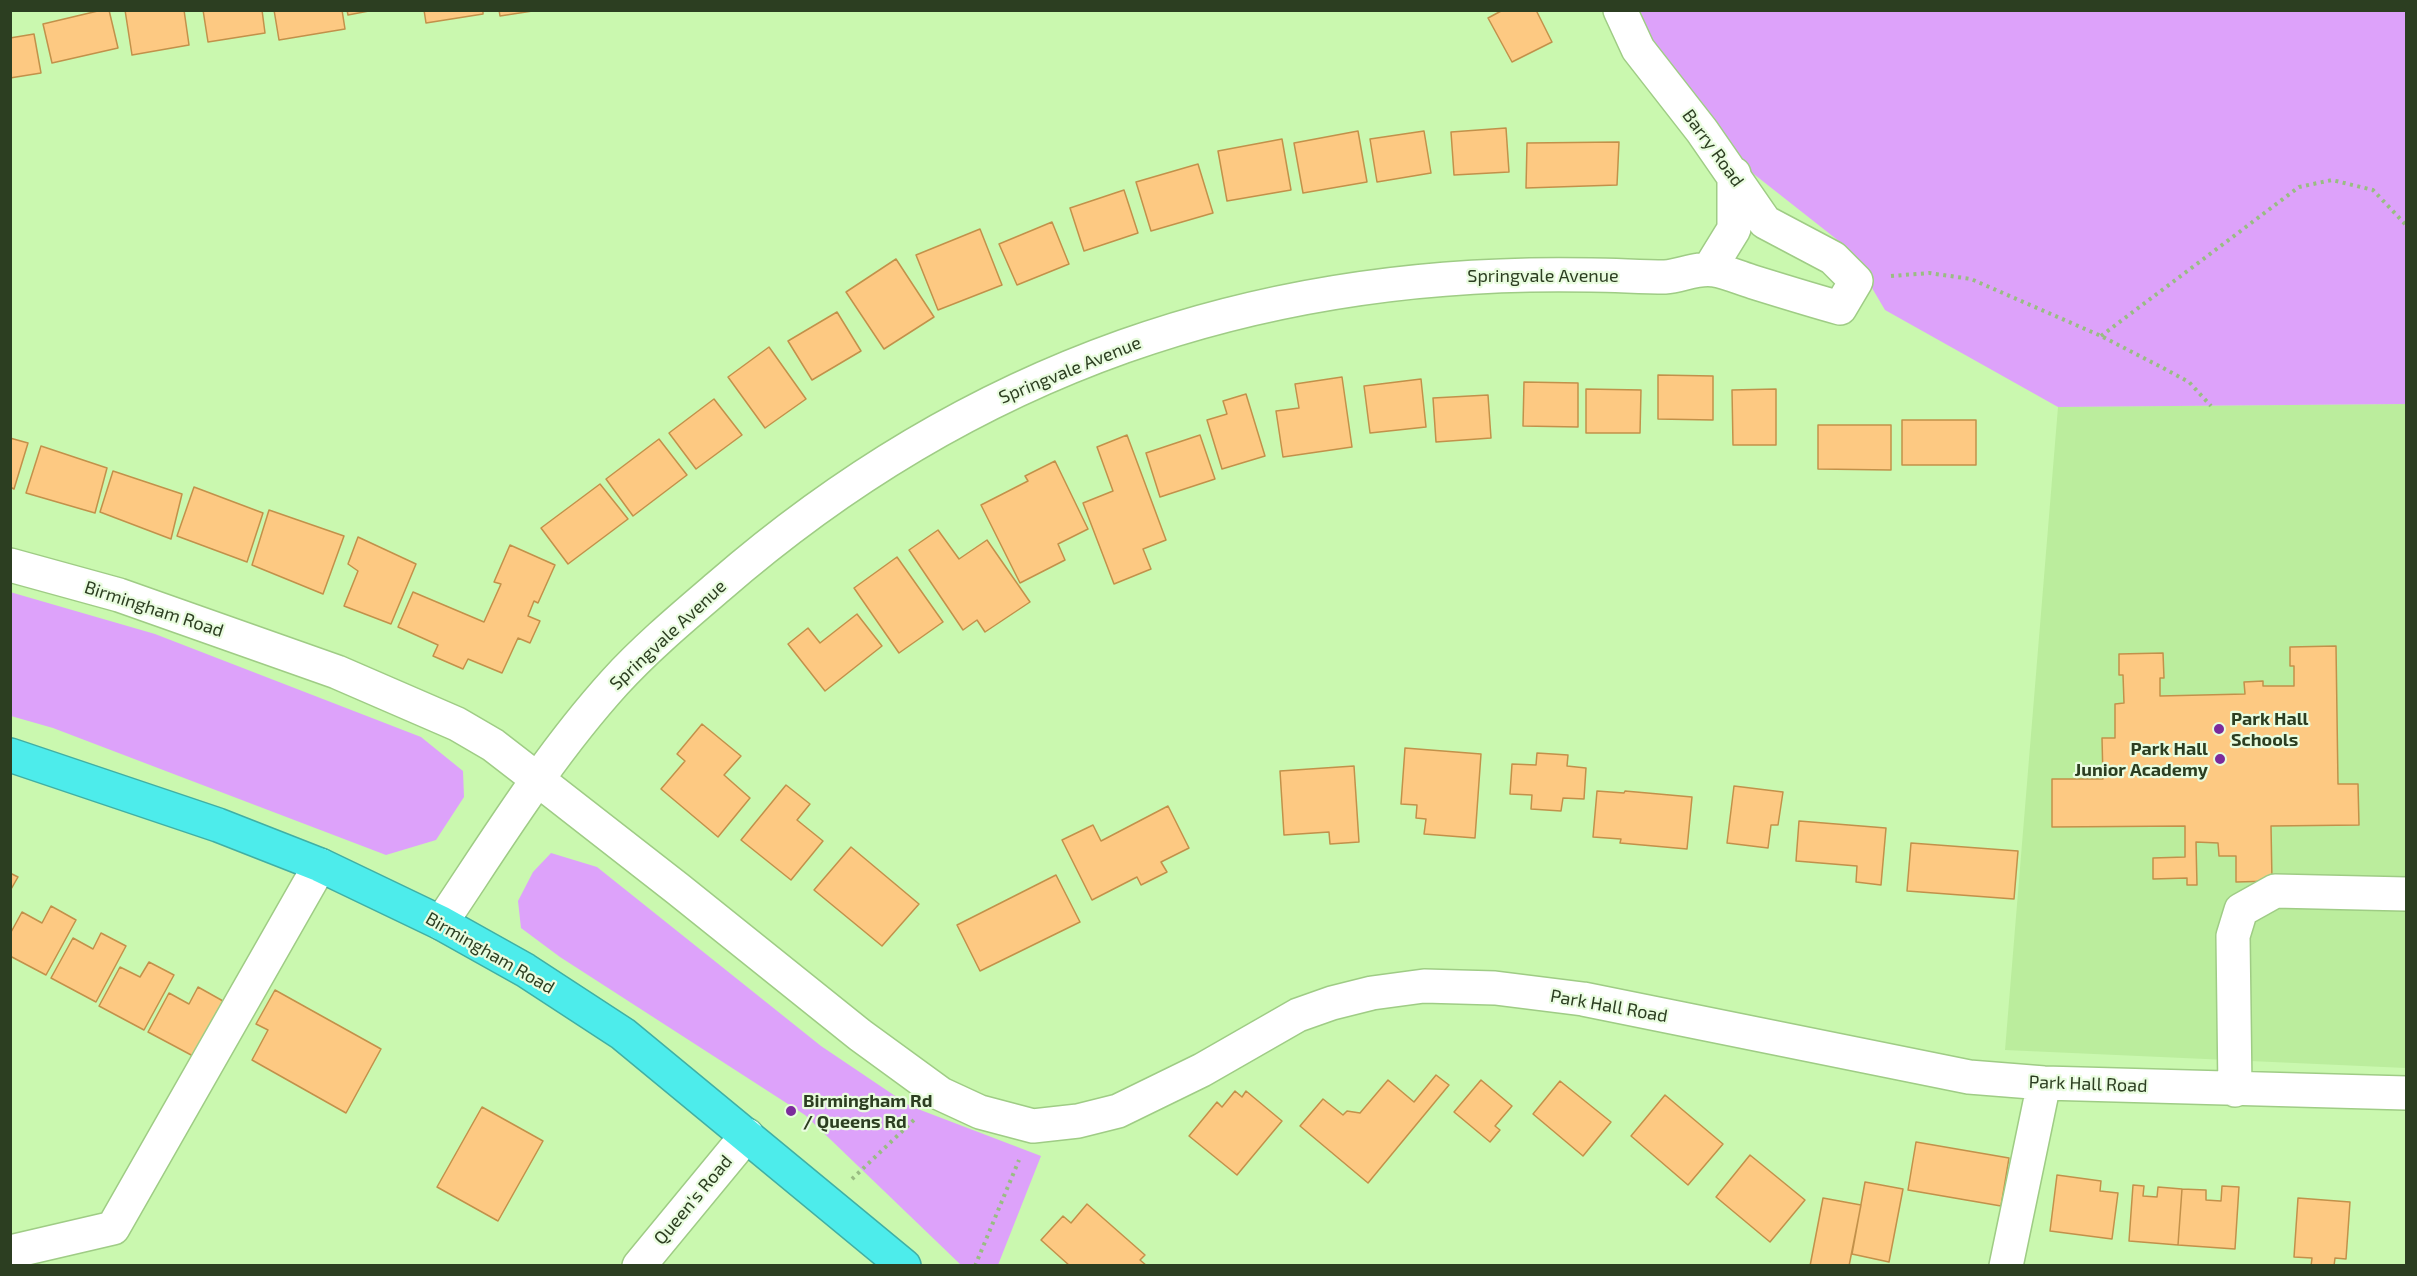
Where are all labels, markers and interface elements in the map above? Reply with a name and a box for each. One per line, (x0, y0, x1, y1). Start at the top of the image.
street label: Barry Road (1678, 105, 1748, 191)
street label: Springvale Avenue (1467, 265, 1619, 287)
street label: Springvale Avenue (996, 332, 1144, 408)
street label: Springvale Avenue (605, 575, 731, 695)
street label: Birmingham Road (82, 576, 226, 642)
place label: Park Hall Schools (2231, 708, 2308, 750)
marker: Park Hall Schools (2212, 722, 2226, 736)
place label: Park Hall Junior Academy (2075, 738, 2208, 780)
marker: Park Hall Junior Academy (2213, 752, 2227, 766)
street label: Birmingham Road (422, 907, 558, 999)
street label: Park Hall Road (1549, 985, 1669, 1027)
street label: Park Hall Road (2028, 1071, 2148, 1097)
place label: Birmingham Rd / Queens Rd (803, 1090, 932, 1132)
marker: Birmingham Rd / Queens Rd (784, 1104, 798, 1118)
street label: Queen's Road (649, 1151, 737, 1249)

